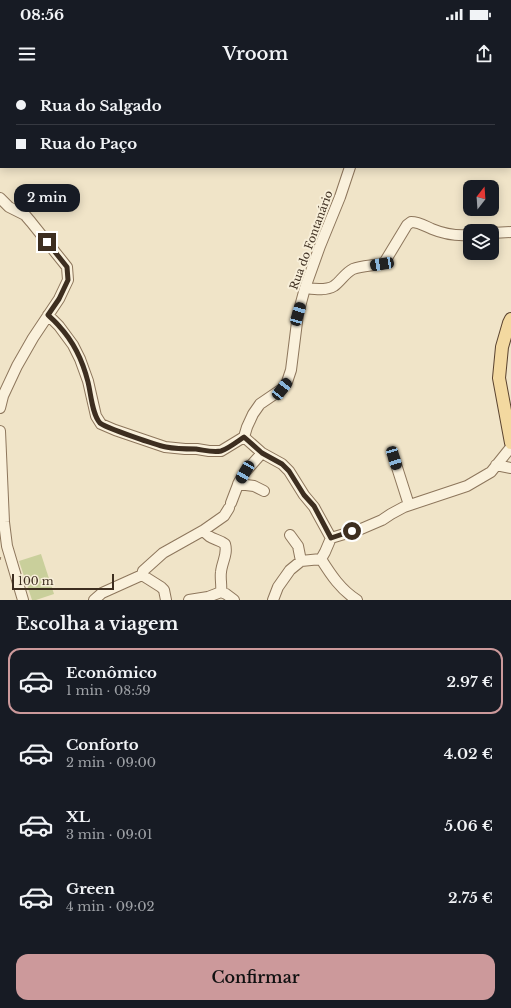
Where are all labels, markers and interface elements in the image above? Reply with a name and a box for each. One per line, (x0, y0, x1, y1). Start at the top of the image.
text: 08:56 (20, 5, 64, 24)
icon: menu (16, 43, 38, 65)
text: Vroom (223, 43, 288, 65)
icon: share (473, 43, 495, 65)
text: Rua do Salgado (40, 96, 162, 115)
text: Rua do Paço (40, 134, 137, 153)
north arrow (463, 180, 499, 216)
map controls (463, 180, 499, 260)
callout: 2 min (14, 184, 80, 212)
street label: Rua do Fontanário (287, 188, 335, 292)
text: 2 min (27, 189, 67, 206)
button: layers (463, 224, 499, 260)
route end (38, 233, 56, 251)
car (369, 256, 395, 272)
car (289, 301, 307, 327)
car (270, 376, 294, 402)
car (385, 445, 403, 471)
car (234, 459, 256, 485)
route start (343, 522, 361, 540)
scale bar (12, 572, 114, 591)
text: 100 m (18, 574, 54, 588)
text: Escolha a viagem (16, 613, 179, 635)
icon: car (18, 663, 54, 699)
text: Econômico (66, 663, 157, 682)
text: 2.97 € (447, 672, 493, 691)
text: 1 min · 08:59 (66, 682, 151, 699)
icon: car (18, 735, 54, 771)
text: Conforto (66, 735, 139, 754)
text: 4.02 € (444, 744, 493, 763)
text: 2 min · 09:00 (66, 754, 156, 771)
icon: car (18, 807, 54, 843)
text: XL (66, 807, 90, 826)
text: 5.06 € (444, 816, 493, 835)
text: 3 min · 09:01 (66, 826, 153, 843)
icon: car (18, 879, 54, 915)
text: Green (66, 879, 115, 898)
text: 2.75 € (448, 888, 493, 907)
text: 4 min · 09:02 (66, 898, 154, 915)
button: Confirmar (16, 954, 495, 1000)

